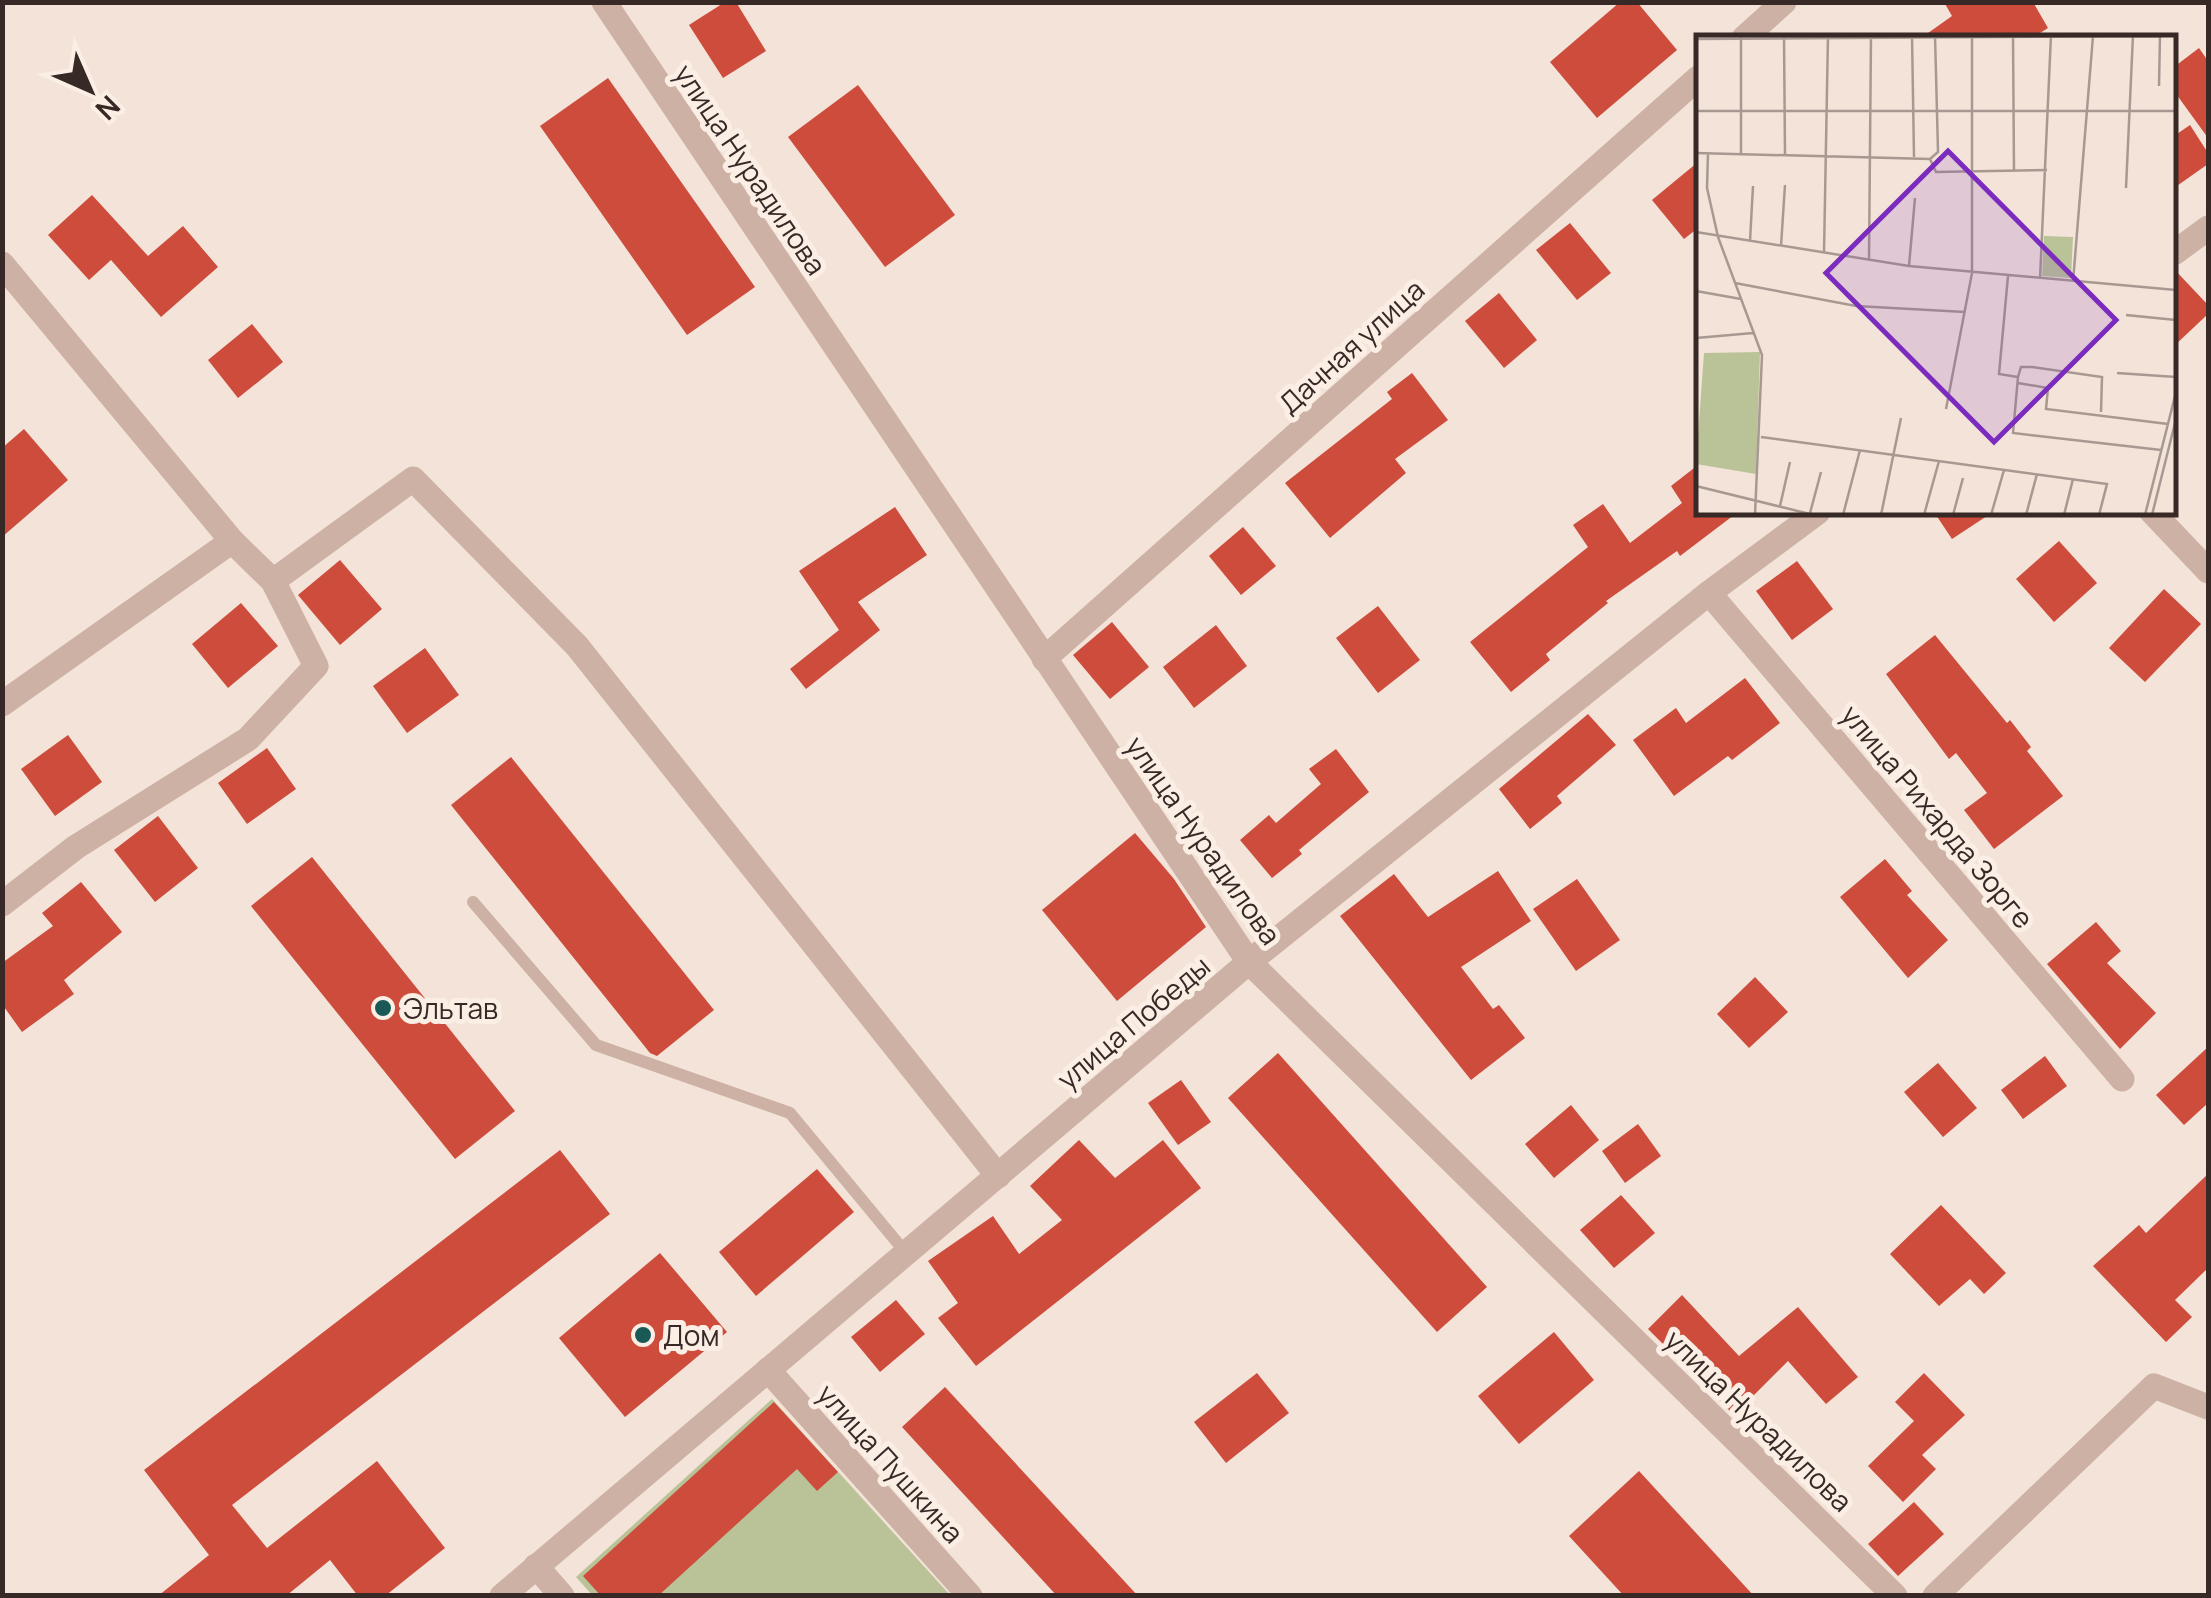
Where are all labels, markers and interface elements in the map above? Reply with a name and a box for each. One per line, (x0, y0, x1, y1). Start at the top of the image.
inset map (1696, 35, 2176, 515)
north arrow (40, 40, 140, 140)
street label: улица Нурадилова (666, 56, 836, 282)
text: N (88, 88, 129, 129)
street label: Дачная улица (1270, 270, 1432, 422)
street label: улица Рихарда Зорге (1833, 696, 2043, 936)
street label: улица Нурадилова (1118, 728, 1290, 952)
street label: улица Победы (1048, 947, 1218, 1097)
place label: Эльтав (403, 989, 498, 1027)
marker: Эльтав (372, 997, 394, 1019)
place label: Дом (663, 1316, 720, 1354)
street label: улица Нурадилова (1657, 1321, 1861, 1519)
marker: Дом (632, 1324, 654, 1346)
street label: улица Пушкина (809, 1375, 973, 1551)

